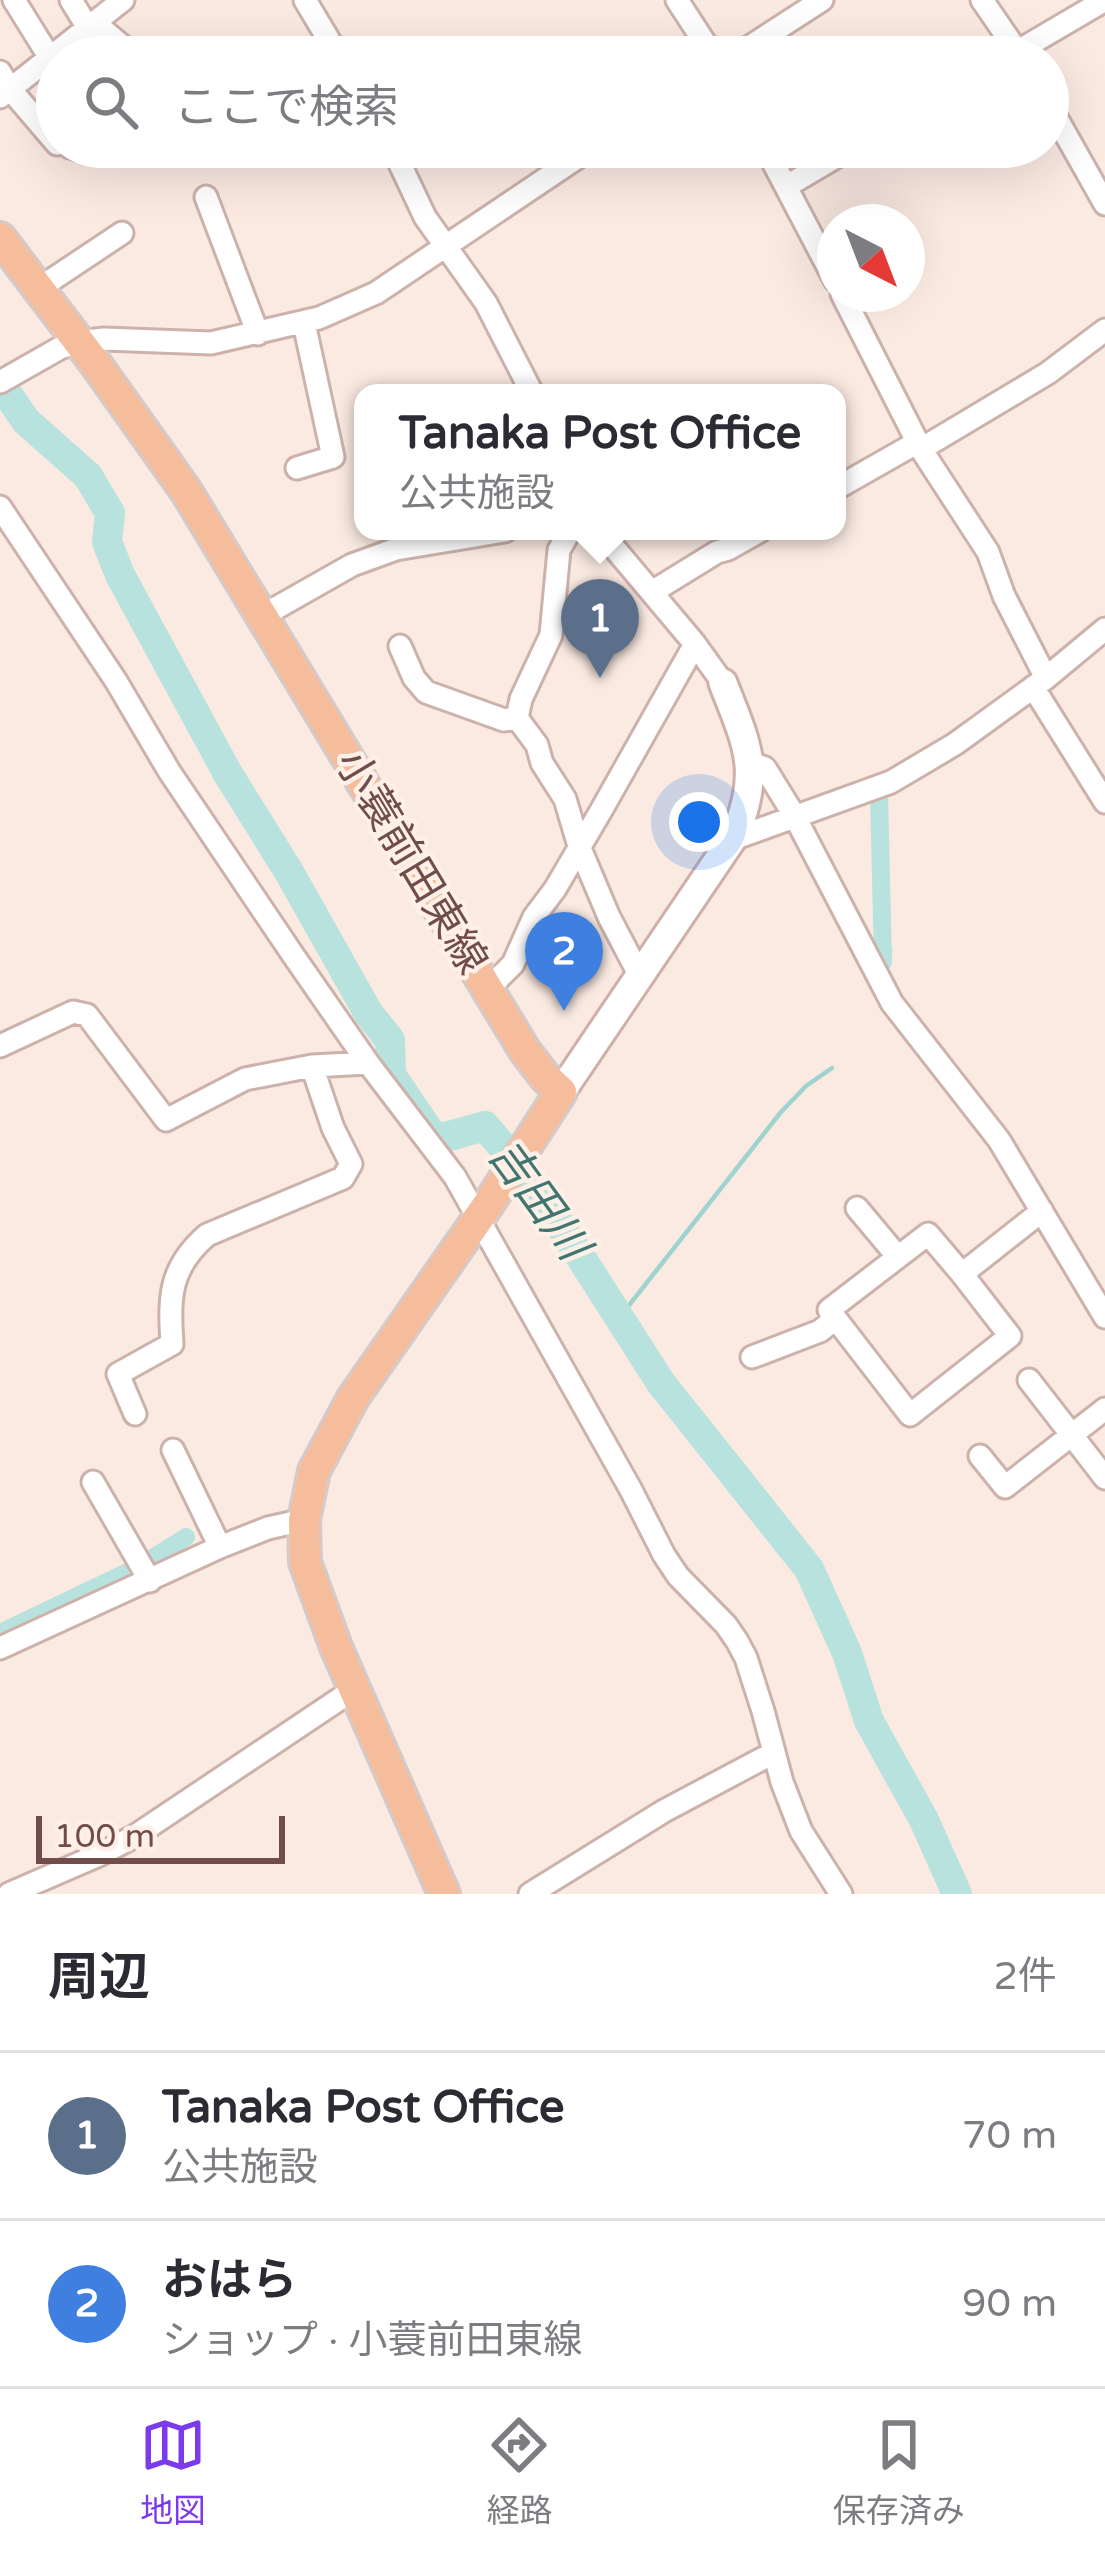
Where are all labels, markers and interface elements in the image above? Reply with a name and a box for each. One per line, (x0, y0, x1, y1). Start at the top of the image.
search box (36, 36, 1069, 168)
icon: search (78, 69, 144, 135)
text: ここで検索 (174, 81, 399, 135)
north arrow (817, 204, 925, 312)
popup (354, 384, 846, 540)
text: Tanaka Post Office (399, 407, 801, 461)
text: 公共施設 (399, 470, 555, 517)
pin: 1 (561, 579, 639, 678)
street label: 小蓑前田東線 (324, 741, 498, 983)
your location (669, 792, 729, 852)
pin: 2 (525, 912, 603, 1011)
water label: 吉田川 (476, 1130, 602, 1274)
scale bar (36, 1810, 285, 1863)
text: 100 m (54, 1817, 155, 1856)
text: 周辺 (48, 1947, 150, 2009)
text: 2件 (994, 1953, 1057, 2000)
text: Tanaka Post Office (162, 2081, 564, 2135)
text: 1 (75, 2112, 99, 2159)
text: 70 m (962, 2112, 1057, 2159)
text: 公共施設 (162, 2144, 318, 2191)
text: おはら (162, 2254, 297, 2308)
text: 2 (75, 2280, 99, 2327)
text: 90 m (962, 2280, 1057, 2327)
text: ショップ · 小蓑前田東線 (162, 2317, 582, 2364)
tab: 地図 (140, 2412, 206, 2532)
tab: 経路 (486, 2412, 552, 2532)
tab: 保存済み (833, 2412, 965, 2532)

